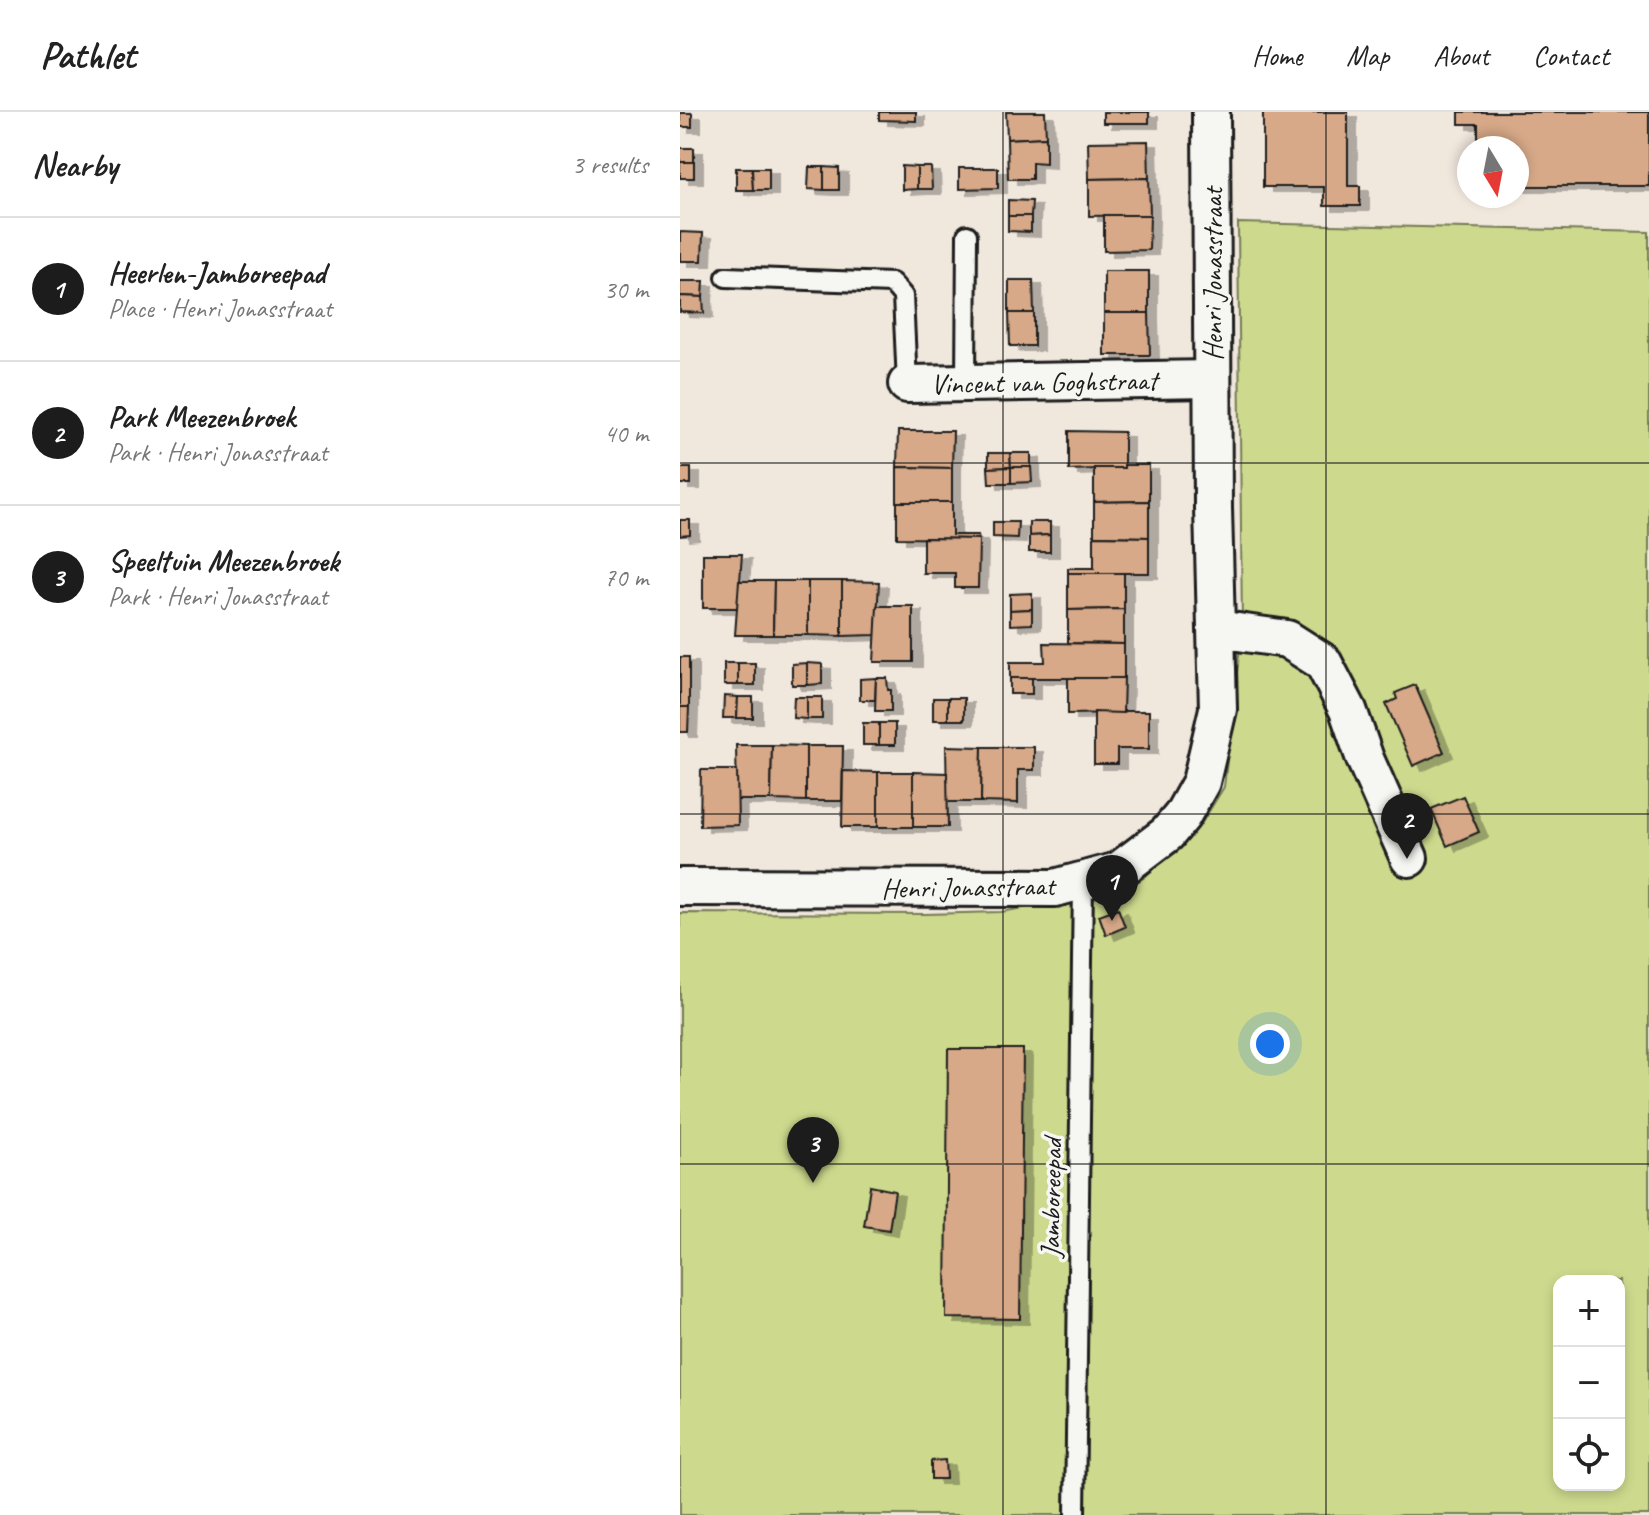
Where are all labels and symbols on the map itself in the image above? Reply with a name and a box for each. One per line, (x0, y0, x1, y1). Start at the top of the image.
north arrow (1457, 136, 1529, 208)
street label: Henri Jonasstraat (1195, 185, 1230, 361)
street label: Vincent van Goghstraat (931, 362, 1161, 401)
pin: 2 (1381, 793, 1433, 859)
pin: 1 (1086, 855, 1138, 921)
street label: Henri Jonasstraat (881, 868, 1058, 906)
your location (1250, 1024, 1290, 1064)
pin: 3 (787, 1117, 839, 1183)
street label: Jamboreepad (1032, 1134, 1070, 1260)

